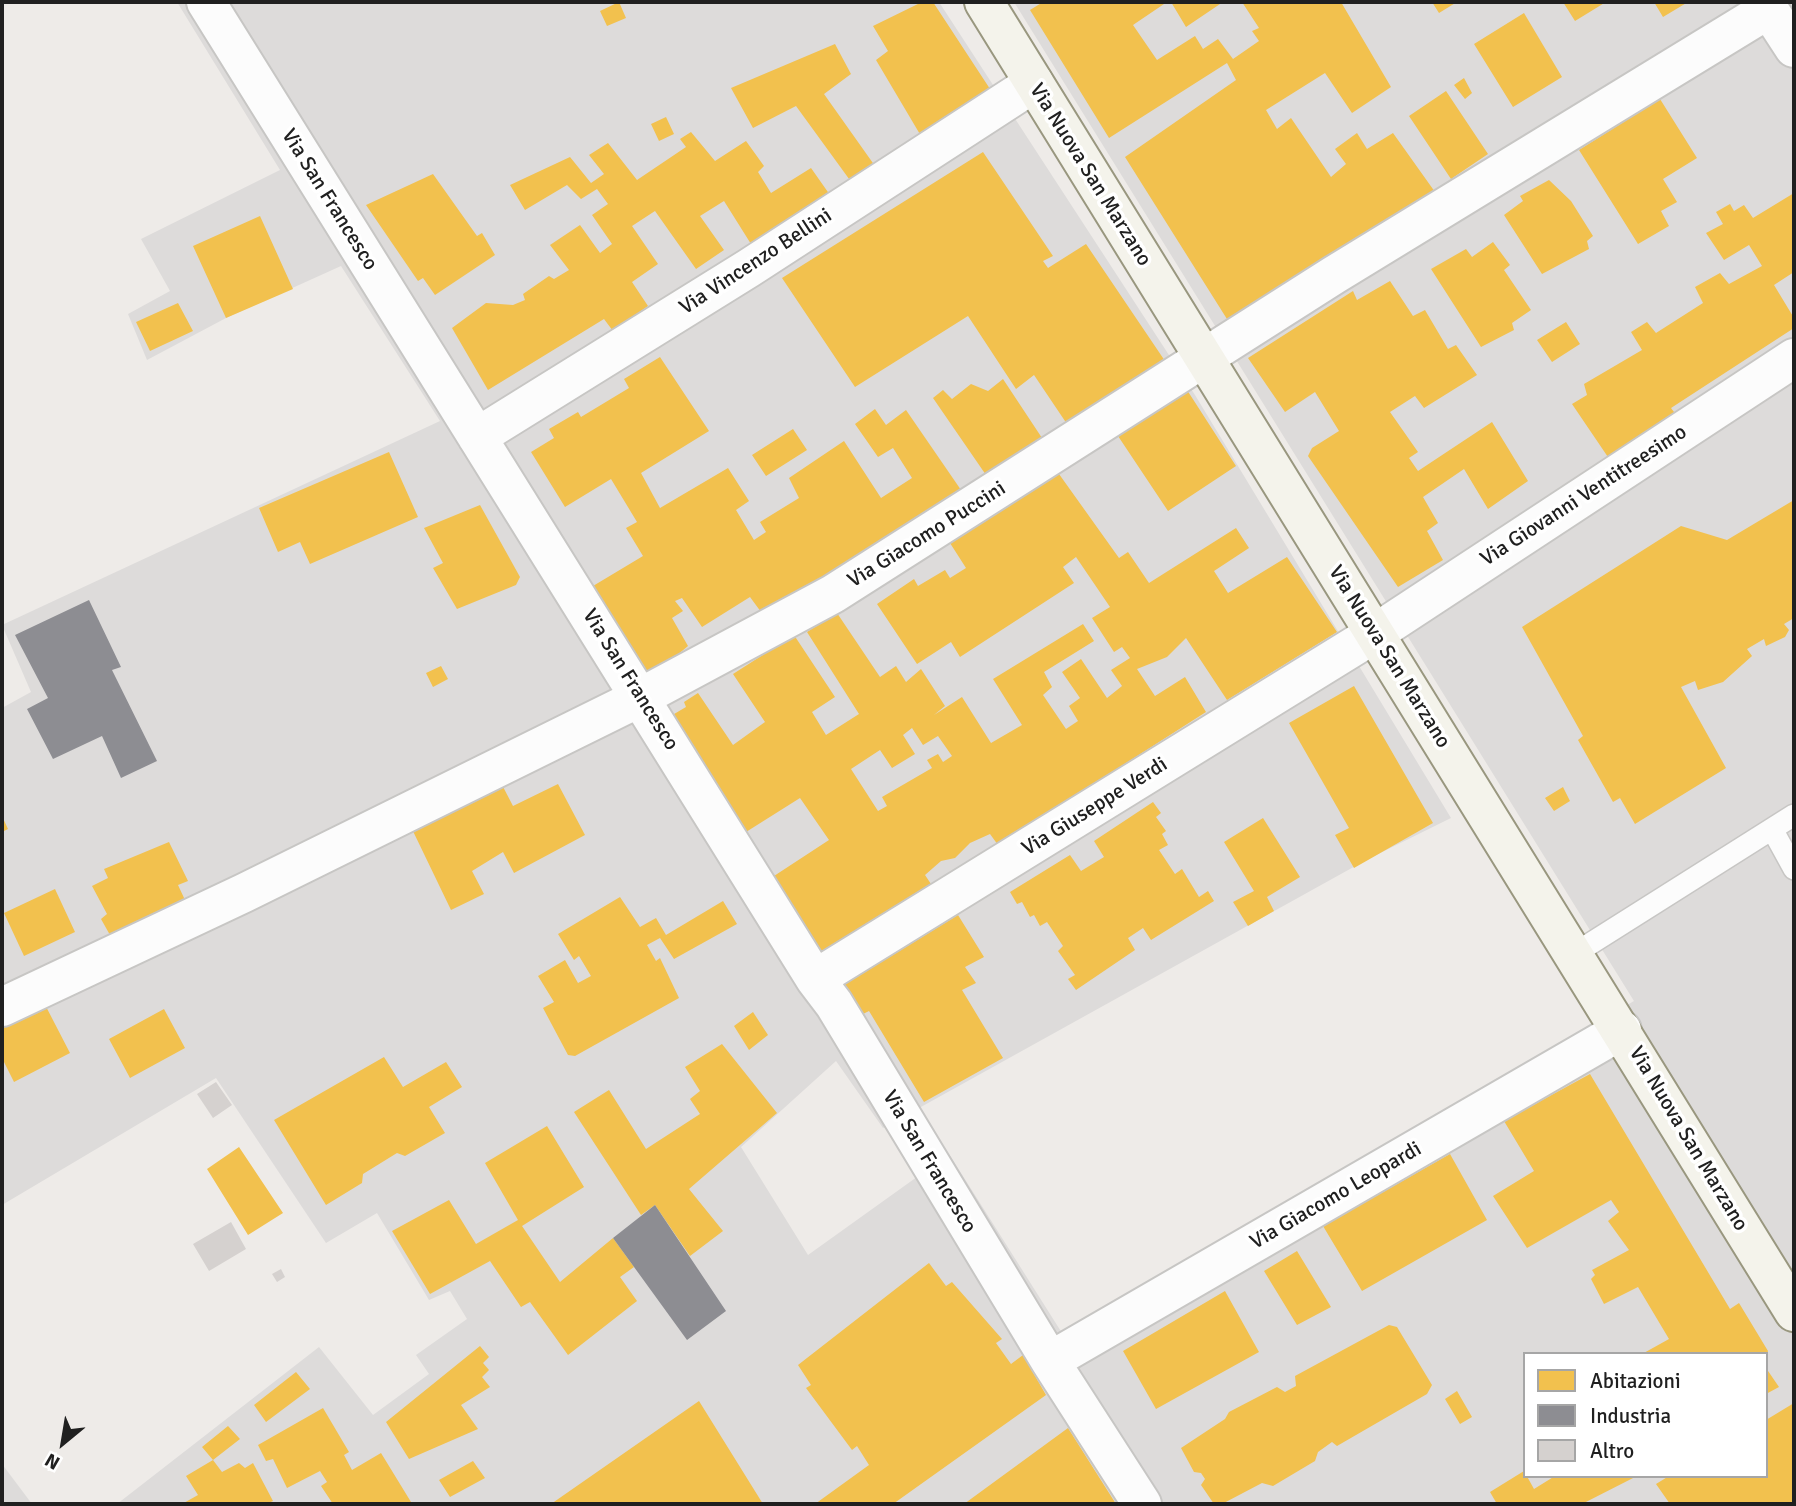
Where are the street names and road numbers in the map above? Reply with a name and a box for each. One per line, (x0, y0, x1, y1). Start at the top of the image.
street label: Via Nuova San Marzano (1024, 79, 1156, 271)
street label: Via San Francesco (275, 125, 383, 275)
street label: Via Vincenzo Bellini (675, 203, 837, 321)
street label: Via Giovanni Ventitreesimo (1476, 420, 1692, 572)
street label: Via Giacomo Puccini (843, 476, 1011, 594)
street label: Via Nuova San Marzano (1323, 561, 1455, 753)
street label: Via San Francesco (576, 605, 684, 755)
street label: Via Giuseppe Verdi (1018, 752, 1172, 862)
street label: Via Nuova San Marzano (1623, 1042, 1753, 1236)
street label: Via San Francesco (877, 1086, 981, 1238)
street label: Via Giacomo Leopardi (1246, 1137, 1426, 1255)

